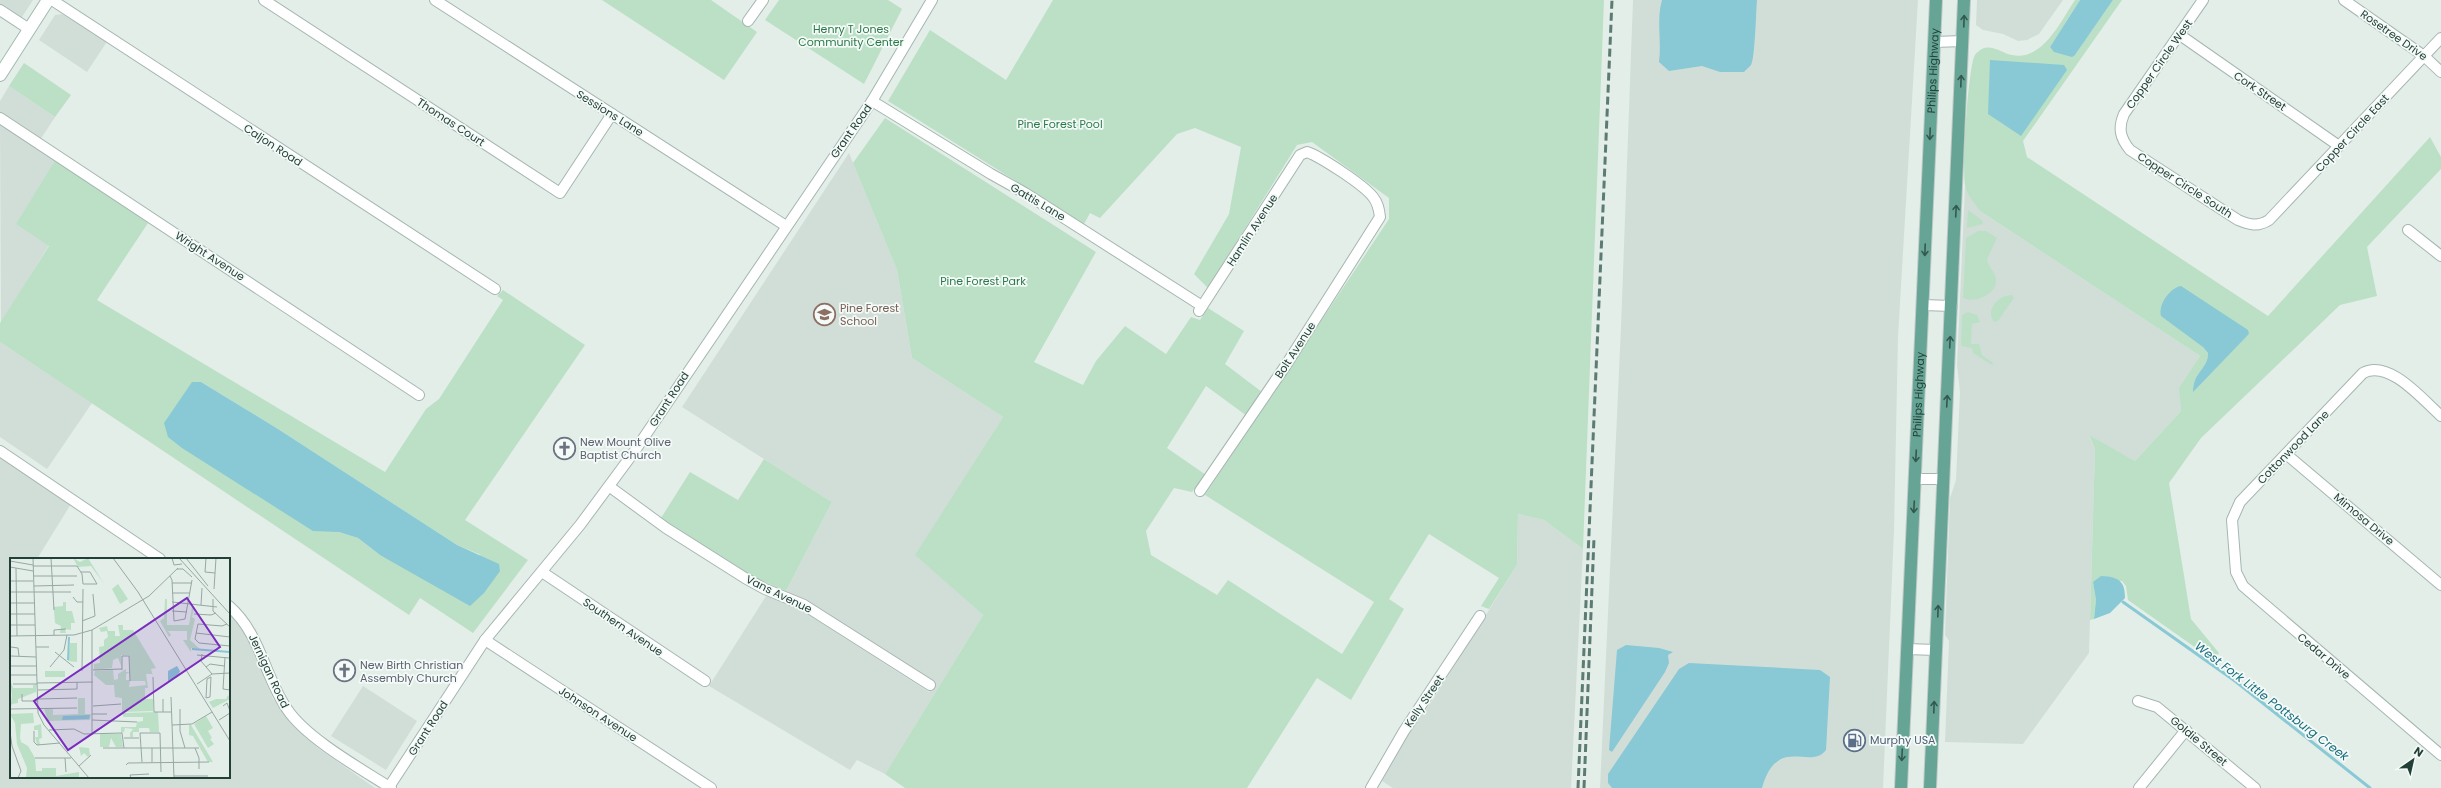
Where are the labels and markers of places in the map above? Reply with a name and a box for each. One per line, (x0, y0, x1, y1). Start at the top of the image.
place label: Pine Forest School (840, 300, 899, 329)
school or university icon: Pine Forest School (811, 301, 837, 327)
place label: New Mount Olive Baptist Church (580, 434, 671, 463)
church icon: New Mount Olive Baptist Church (551, 435, 577, 461)
place label: New Birth Christian Assembly Church (360, 657, 463, 686)
church icon: New Birth Christian Assembly Church (331, 658, 357, 684)
fuel station icon: Murphy USA (1842, 727, 1868, 753)
place label: Murphy USA (1870, 732, 1936, 748)

